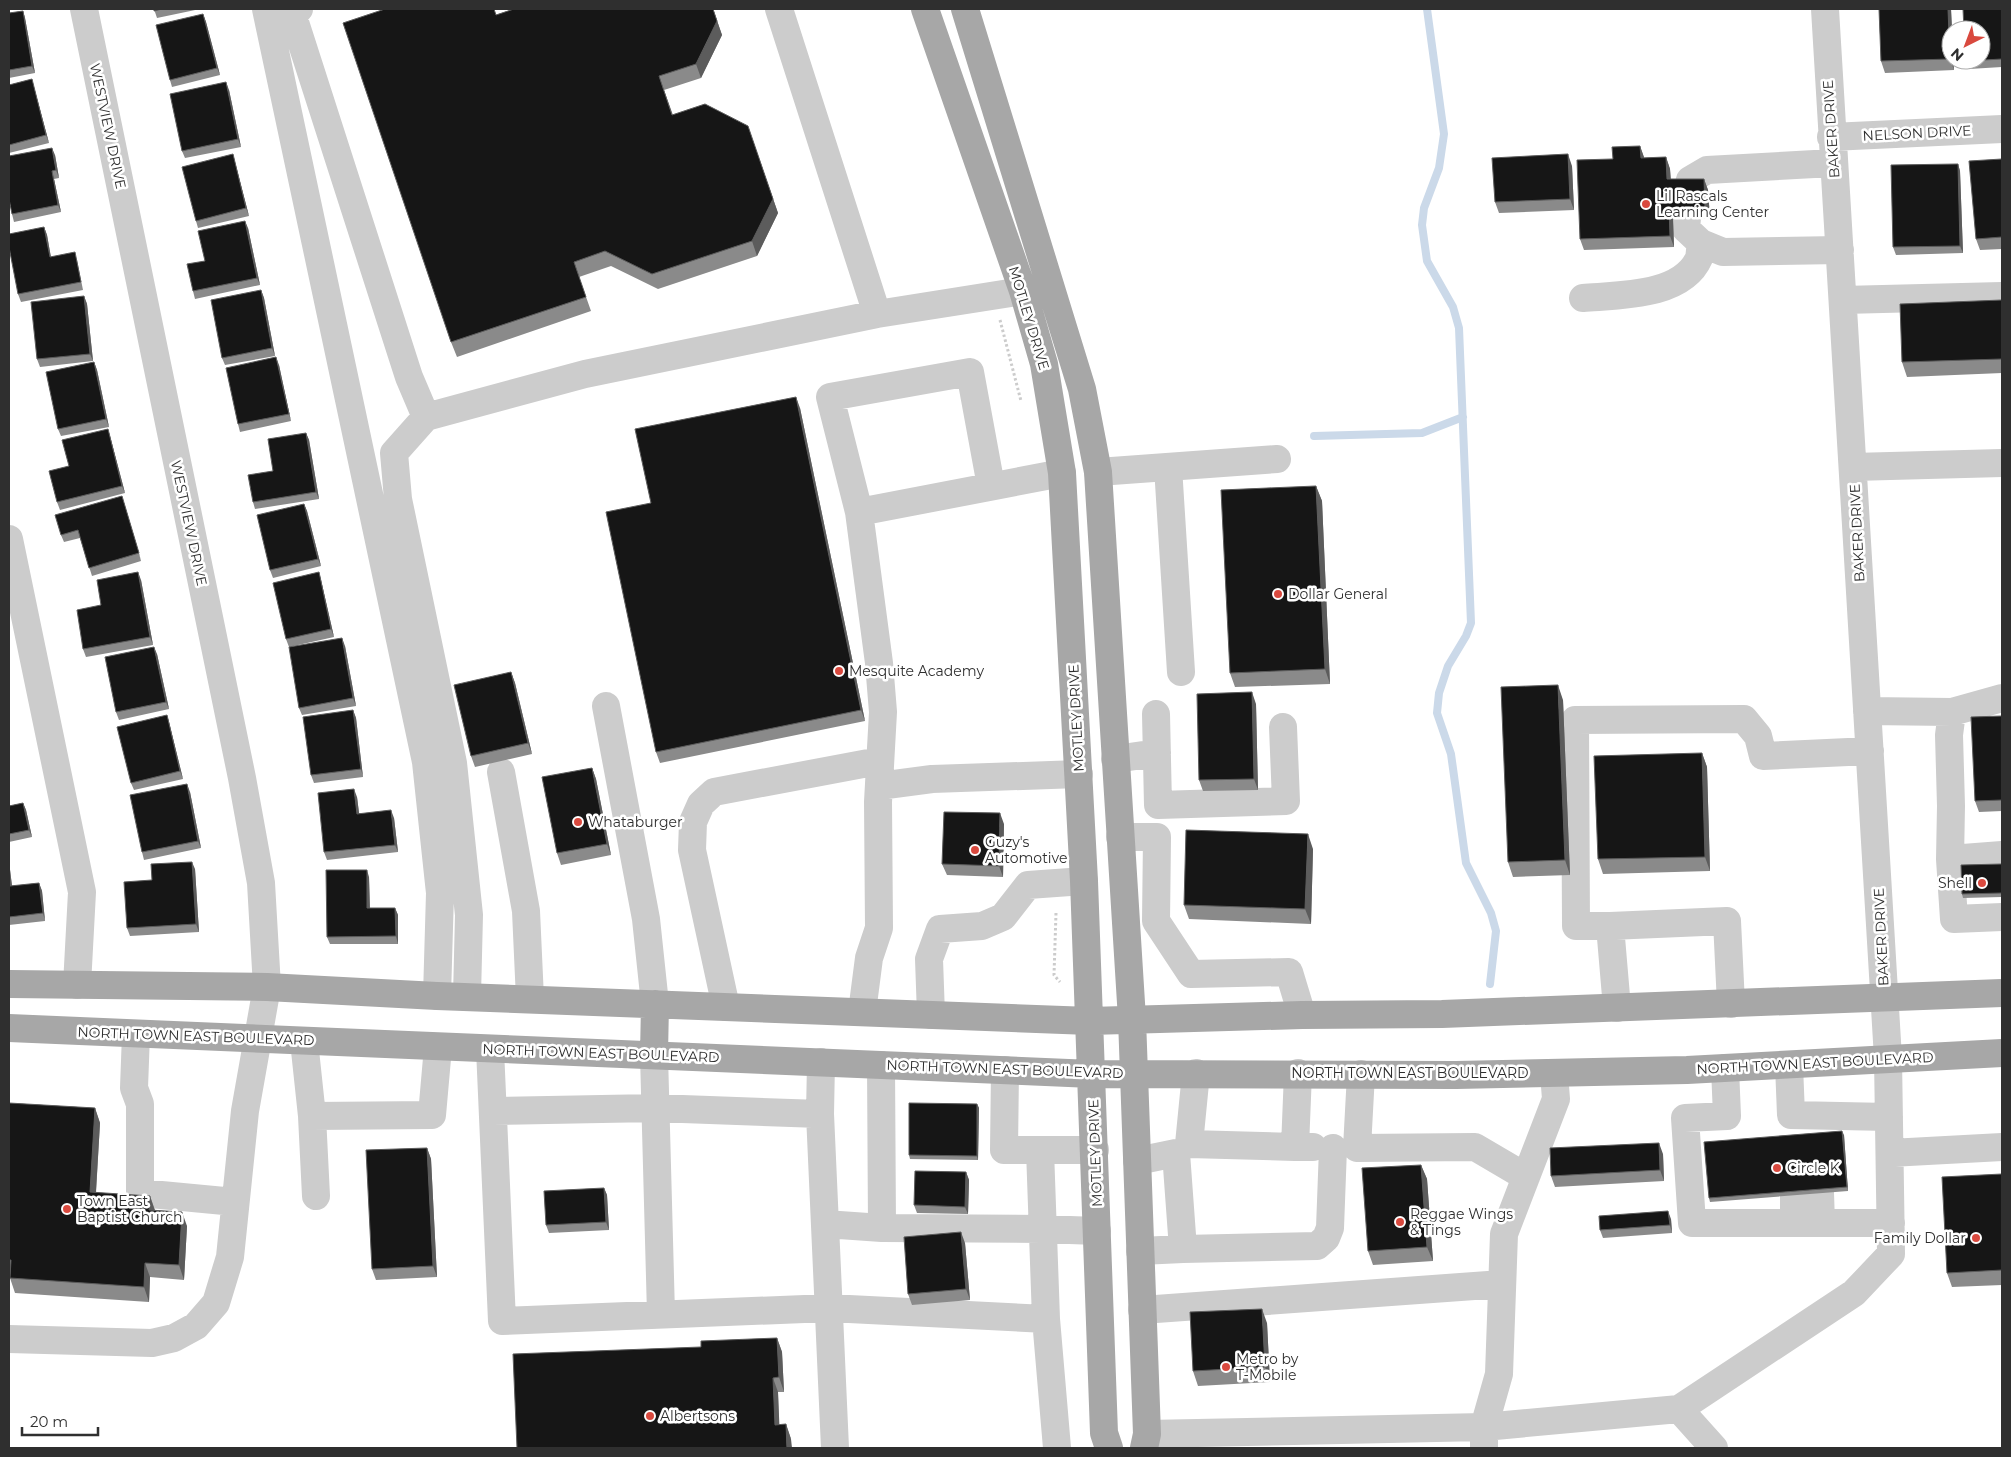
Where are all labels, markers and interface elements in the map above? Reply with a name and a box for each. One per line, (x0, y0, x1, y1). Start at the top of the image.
north arrow (1941, 20, 1991, 70)
text: N (1947, 44, 1968, 65)
street label: WESTVIEW DRIVE (86, 62, 130, 190)
street label: BAKER DRIVE (1819, 79, 1843, 179)
street label: NELSON DRIVE (1862, 121, 1972, 145)
place label: Lil Rascals Learning Center (1656, 187, 1770, 221)
marker: Lil Rascals Learning Center (1640, 198, 1652, 210)
street label: MOTLEY DRIVE (1005, 264, 1053, 372)
street label: WESTVIEW DRIVE (167, 459, 211, 587)
street label: BAKER DRIVE (1845, 483, 1869, 583)
place label: Dollar General (1288, 585, 1388, 603)
marker: Dollar General (1272, 588, 1284, 600)
place label: Mesquite Academy (849, 662, 984, 680)
street label: MOTLEY DRIVE (1064, 664, 1088, 772)
marker: Mesquite Academy (833, 665, 845, 677)
place label: Whataburger (588, 813, 683, 831)
marker: Whataburger (572, 816, 584, 828)
place label: Guzy's Automotive (985, 833, 1067, 867)
marker: Guzy's Automotive (969, 844, 981, 856)
place label: Shell (1938, 874, 1972, 892)
marker: Shell (1976, 877, 1988, 889)
street label: BAKER DRIVE (1869, 887, 1893, 987)
street label: NORTH TOWN EAST BOULEVARD (77, 1023, 315, 1049)
street label: NORTH TOWN EAST BOULEVARD (482, 1040, 720, 1066)
street label: NORTH TOWN EAST BOULEVARD (1696, 1048, 1934, 1078)
street label: NORTH TOWN EAST BOULEVARD (886, 1056, 1124, 1082)
street label: NORTH TOWN EAST BOULEVARD (1291, 1064, 1529, 1082)
street label: MOTLEY DRIVE (1084, 1099, 1106, 1207)
place label: Circle K (1787, 1159, 1840, 1177)
marker: Circle K (1771, 1162, 1783, 1174)
place label: Town East Baptist Church (77, 1192, 182, 1226)
marker: Town East Baptist Church (61, 1203, 73, 1215)
place label: Reggae Wings & Tings (1410, 1205, 1513, 1239)
marker: Reggae Wings & Tings (1394, 1216, 1406, 1228)
place label: Family Dollar (1874, 1229, 1966, 1247)
marker: Family Dollar (1970, 1232, 1982, 1244)
place label: Metro by T-Mobile (1236, 1350, 1299, 1384)
marker: Metro by T-Mobile (1220, 1361, 1232, 1373)
scale bar (22, 1404, 99, 1436)
place label: Albertsons (660, 1407, 735, 1425)
marker: Albertsons (644, 1410, 656, 1422)
text: 20 m (30, 1412, 68, 1431)

